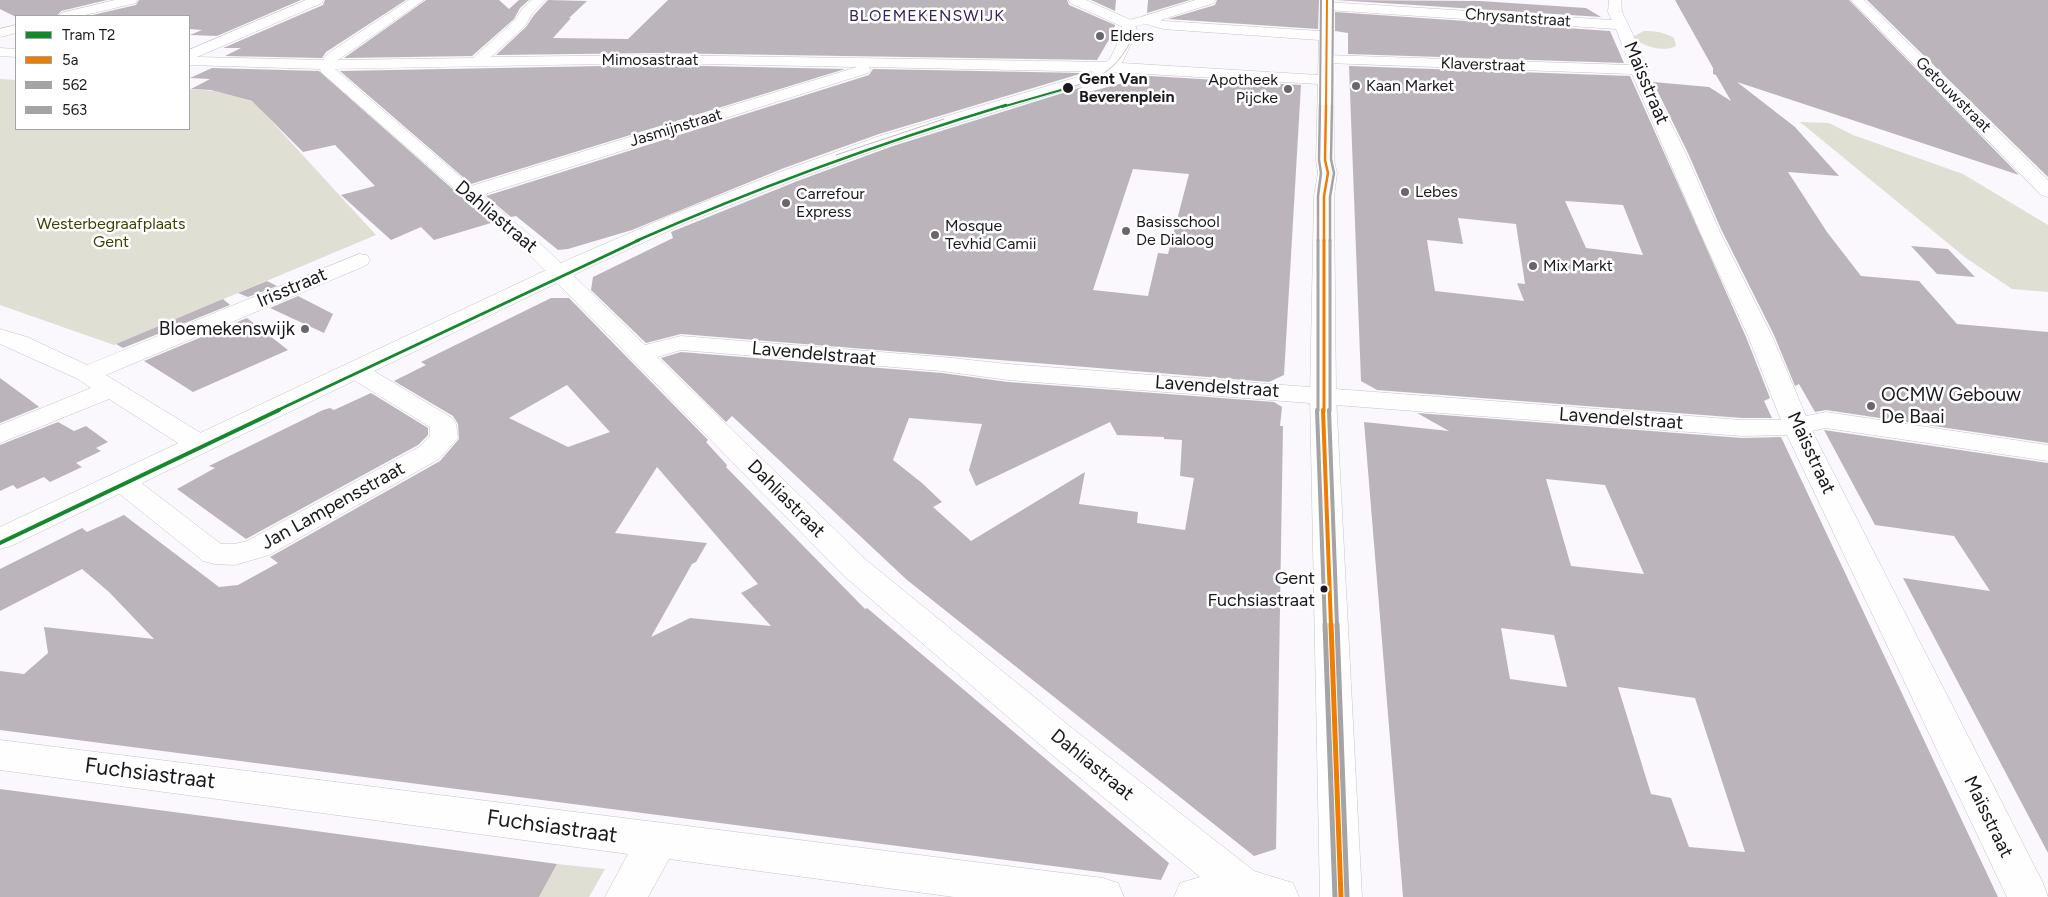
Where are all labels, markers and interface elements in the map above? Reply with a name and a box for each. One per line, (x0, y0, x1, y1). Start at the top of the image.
street label: Chrysantstraat (1464, 5, 1572, 31)
district label: BLOEMEKENSWIJK (847, 6, 1007, 26)
legend (15, 15, 190, 130)
text: Tram T2 (62, 26, 115, 44)
place label: Elders (1110, 26, 1154, 46)
marker: Elders (1094, 30, 1106, 42)
street label: Maïsstraat (1618, 38, 1674, 128)
street label: Mimosastraat (601, 50, 699, 70)
text: 5a (62, 51, 78, 69)
street label: Getouwstraat (1911, 53, 1995, 137)
street label: Klaverstraat (1440, 54, 1526, 76)
place label: Gent Van Beverenplein (1079, 69, 1175, 107)
place label: Apotheek Pijcke (1208, 70, 1278, 108)
text: 562 (62, 76, 88, 94)
place label: Kaan Market (1366, 76, 1454, 96)
marker: Kaan Market (1350, 80, 1362, 92)
marker: Gent Van Beverenplein (1061, 81, 1075, 95)
marker: Apotheek Pijcke (1282, 83, 1294, 95)
text: 563 (62, 101, 87, 119)
street label: Jasmijnstraat (627, 105, 725, 151)
street label: Dahliastraat (450, 176, 542, 258)
place label: Lebes (1415, 182, 1458, 202)
place label: Carrefour Express (796, 184, 865, 222)
marker: Lebes (1399, 186, 1411, 198)
marker: Carrefour Express (780, 197, 792, 209)
place label: Basisschool De Dialoog (1136, 212, 1220, 250)
park label: Westerbegraafplaats Gent (37, 214, 185, 252)
place label: Mosque Tevhid Camii (945, 216, 1036, 254)
marker: Basisschool De Dialoog (1120, 225, 1132, 237)
marker: Mosque Tevhid Camii (929, 229, 941, 241)
place label: Mix Markt (1543, 256, 1613, 276)
marker: Mix Markt (1527, 260, 1539, 272)
street label: Irisstraat (254, 263, 330, 313)
place label: Bloemekenswijk (159, 318, 295, 340)
marker: Bloemekenswijk (299, 323, 311, 335)
street label: Lavendelstraat (751, 337, 877, 371)
street label: Lavendelstraat (1154, 371, 1280, 403)
place label: OCMW Gebouw De Baai (1881, 384, 2021, 428)
marker: OCMW Gebouw De Baai (1865, 400, 1877, 412)
street label: Lavendelstraat (1558, 403, 1684, 435)
street label: Maïsstraat (1782, 408, 1840, 498)
street label: Dahliastraat (742, 455, 830, 543)
street label: Jan Lampensstraat (257, 457, 409, 555)
place label: Gent Fuchsiastraat (1207, 568, 1315, 610)
marker: Gent Fuchsiastraat (1319, 584, 1329, 594)
street label: Dahliastraat (1046, 724, 1138, 806)
street label: Fuchsiastraat (83, 753, 217, 795)
street label: Maïsstraat (1958, 772, 2018, 862)
street label: Fuchsiastraat (485, 805, 619, 849)

